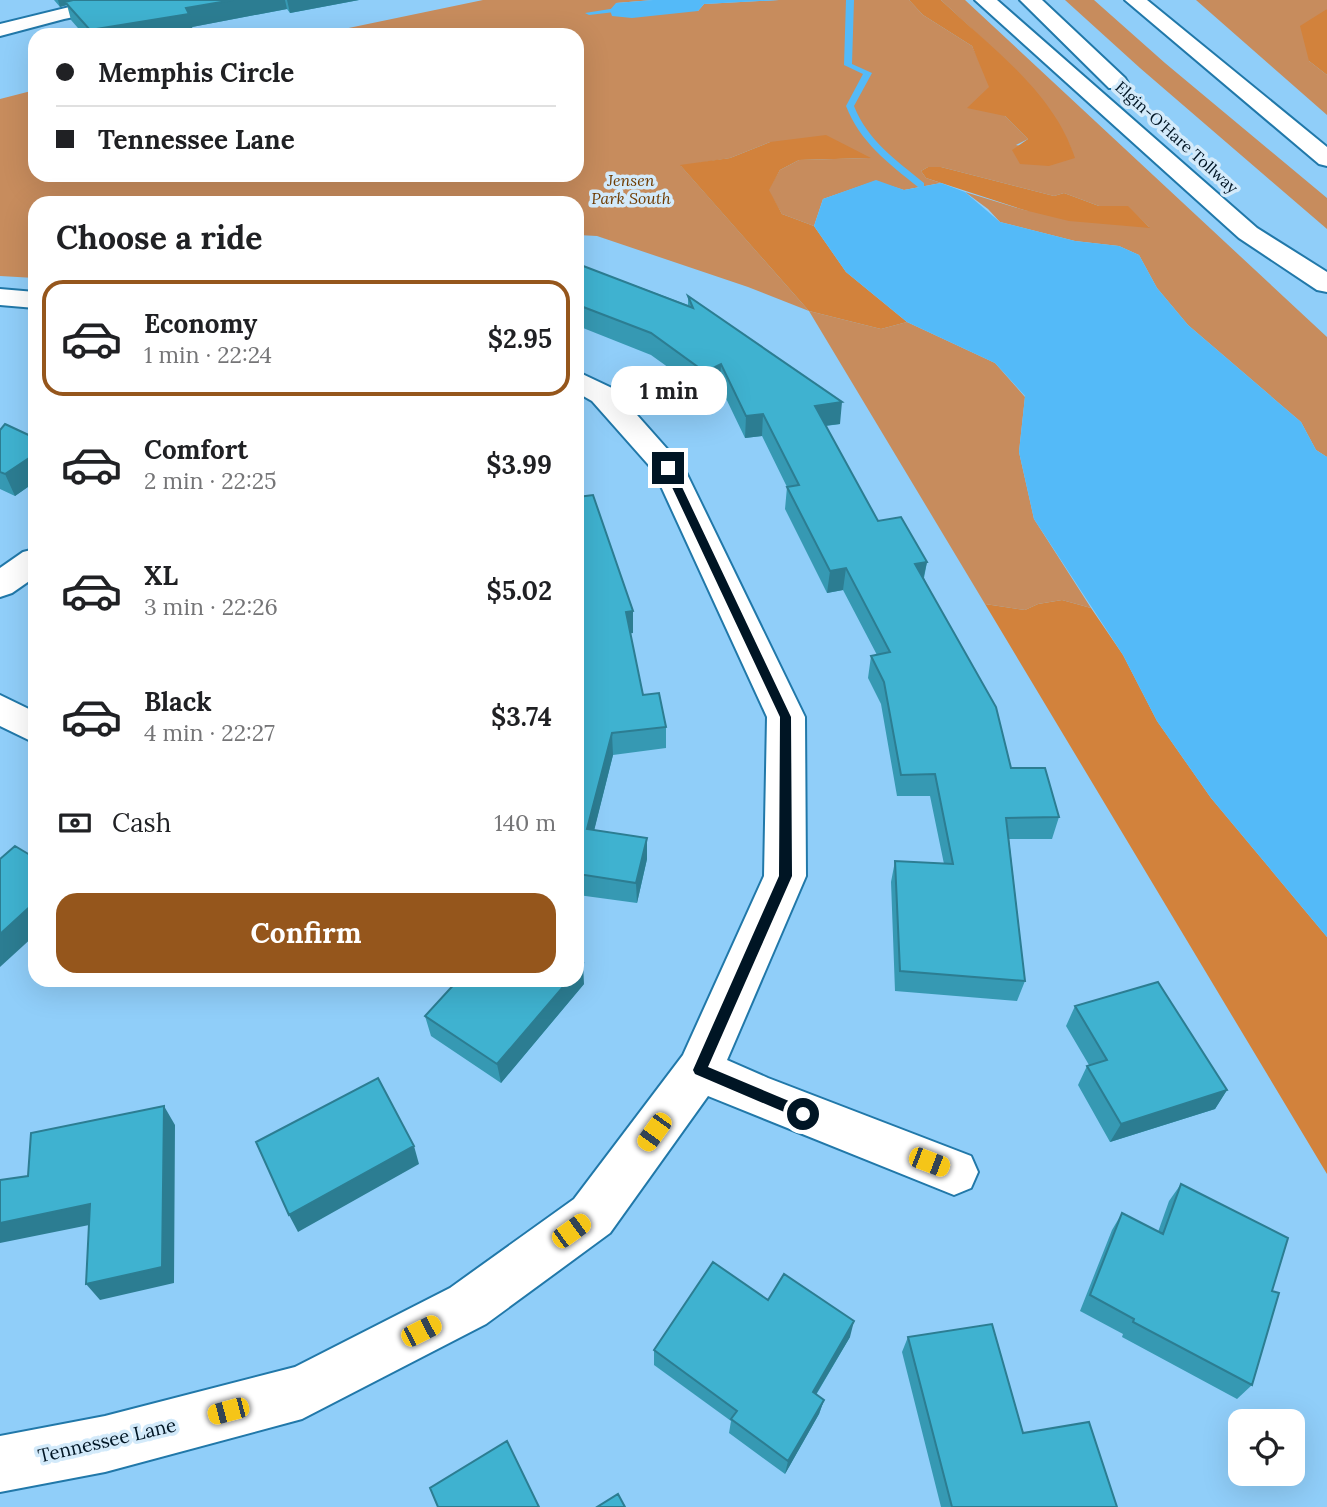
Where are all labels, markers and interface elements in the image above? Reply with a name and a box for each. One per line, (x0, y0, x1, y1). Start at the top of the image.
text: Memphis Circle (98, 56, 294, 89)
street label: Elgin-O'Hare Tollway (1111, 77, 1243, 198)
text: Tennessee Lane (98, 123, 295, 156)
park label: Jensen Park South (591, 170, 671, 208)
text: Choose a ride (56, 217, 263, 258)
icon: car (60, 307, 123, 370)
text: Economy (144, 307, 257, 340)
text: $2.95 (488, 322, 552, 355)
text: 1 min · 22:24 (144, 340, 272, 369)
callout: 1 min (610, 366, 726, 416)
text: 1 min (640, 376, 698, 405)
icon: car (60, 433, 123, 496)
text: Comfort (144, 433, 248, 466)
text: $3.99 (486, 448, 552, 481)
route end (652, 452, 684, 484)
text: 2 min · 22:25 (144, 466, 277, 495)
icon: car (60, 559, 123, 622)
text: XL (144, 559, 178, 592)
text: $5.02 (487, 574, 552, 607)
text: 3 min · 22:26 (144, 592, 278, 621)
icon: car (60, 685, 123, 748)
text: Black (144, 685, 212, 718)
text: $3.74 (491, 700, 552, 733)
text: 4 min · 22:27 (144, 718, 275, 747)
icon: cash (56, 804, 94, 842)
text: Cash (112, 806, 171, 839)
text: 140 m (494, 808, 556, 837)
button: Confirm (56, 893, 556, 973)
route start (787, 1098, 819, 1130)
car (634, 1109, 675, 1155)
car (906, 1145, 953, 1179)
car (548, 1210, 595, 1252)
car (398, 1312, 445, 1350)
car (205, 1395, 252, 1427)
map controls (1228, 1409, 1305, 1486)
button: locate (1228, 1409, 1305, 1486)
street label: Tennessee Lane (36, 1412, 178, 1468)

